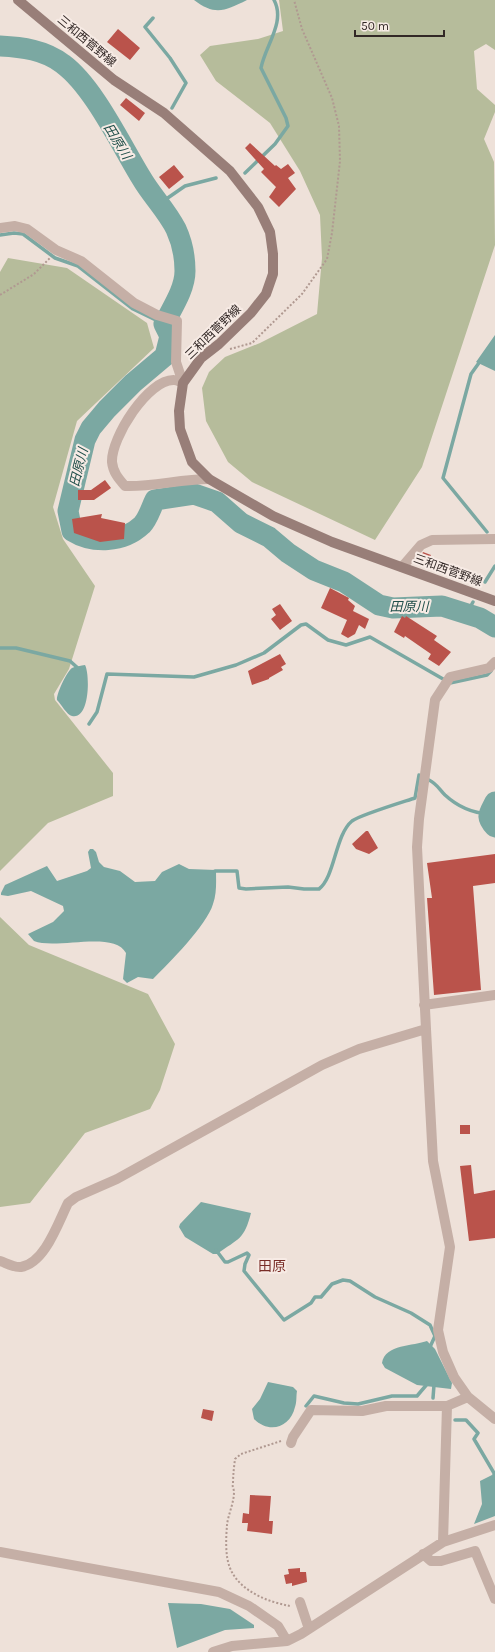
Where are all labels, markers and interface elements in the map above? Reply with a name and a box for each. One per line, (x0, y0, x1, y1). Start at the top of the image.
street label: 三和西菅野線 (55, 12, 119, 70)
scale bar (355, 12, 444, 38)
text: 50 m (361, 19, 389, 33)
water label: 田原川 (101, 121, 135, 163)
street label: 三和西菅野線 (182, 302, 244, 362)
water label: 田原川 (66, 444, 91, 488)
street label: 三和西菅野線 (412, 551, 484, 589)
water label: 田原川 (389, 599, 430, 614)
district label: 田原 (258, 1258, 286, 1275)

